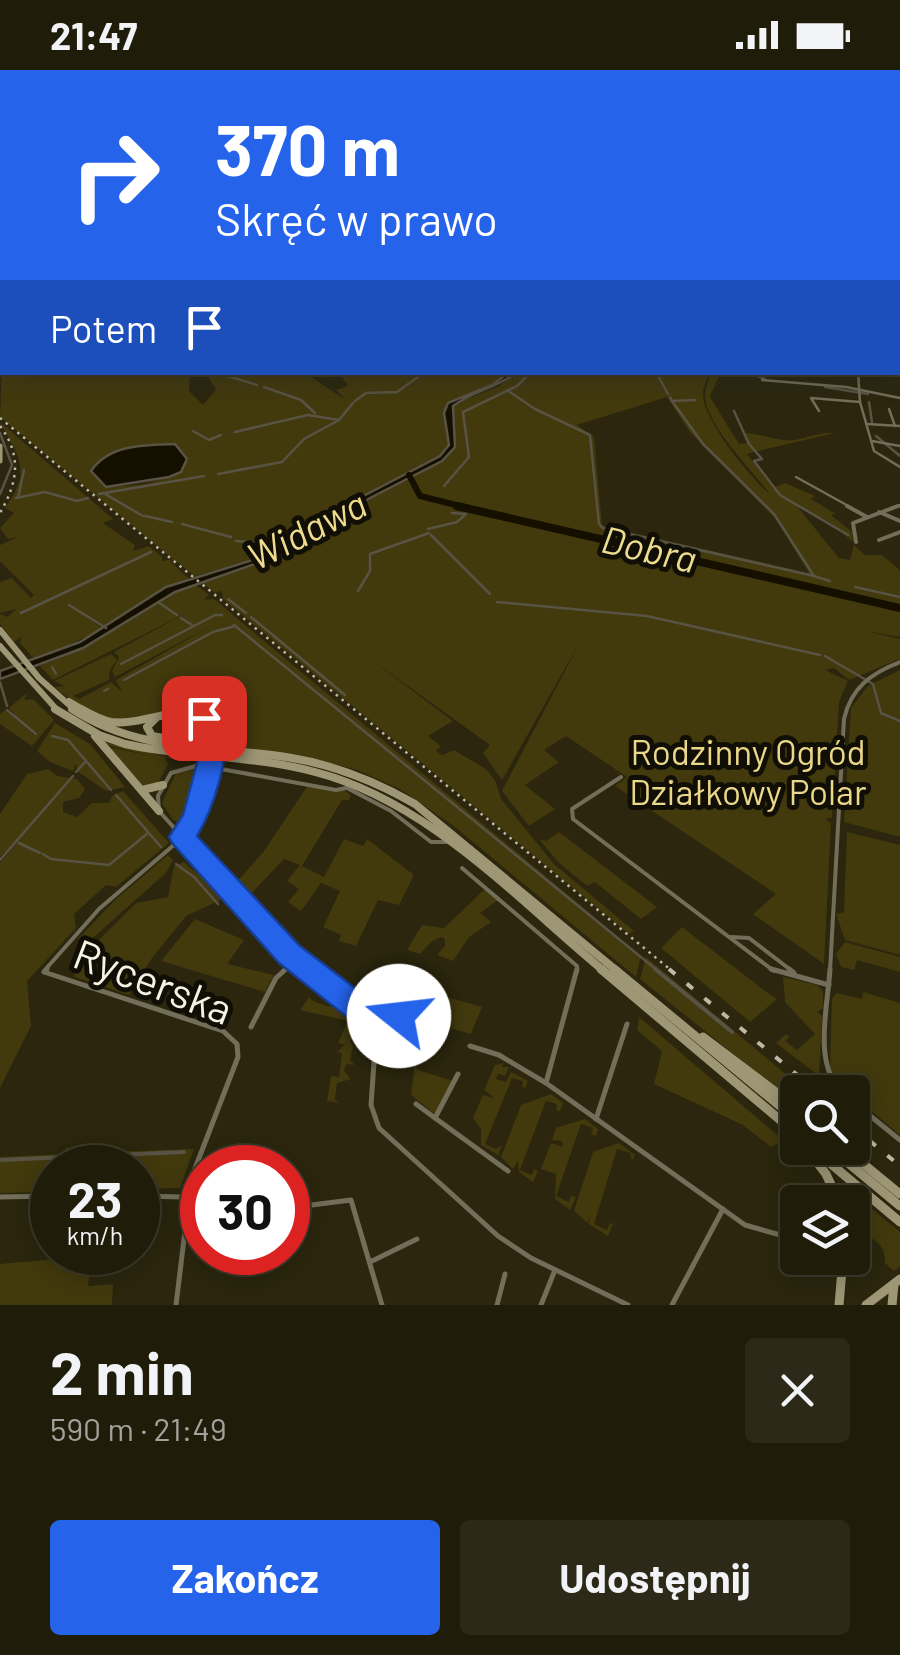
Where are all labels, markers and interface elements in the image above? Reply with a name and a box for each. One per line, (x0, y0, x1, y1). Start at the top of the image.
text: 21:47 (50, 12, 137, 58)
text: 370 m (215, 106, 400, 190)
icon: right (50, 110, 180, 240)
text: Skręć w prawo (215, 191, 498, 245)
icon: arrive (177, 300, 232, 355)
text: Potem (50, 305, 157, 351)
water label: Widawa (239, 480, 373, 579)
water label: Dobra (597, 515, 701, 581)
pin (162, 676, 247, 761)
icon: arrive (177, 691, 232, 746)
park label: Rodzinny Ogród Działkowy Polar (629, 730, 867, 812)
street label: Rycerska (67, 927, 240, 1034)
position arrow (347, 964, 451, 1068)
map controls (780, 1075, 870, 1275)
button: search (780, 1075, 870, 1165)
speed limit sign: 30 (180, 1145, 310, 1275)
text: 23 (68, 1168, 122, 1228)
button: layers (780, 1185, 870, 1275)
text: km/h (67, 1220, 123, 1250)
text: 2 min (50, 1335, 194, 1407)
button: close (745, 1338, 850, 1443)
text: 590 m · 21:49 (50, 1409, 227, 1447)
button: Zakończ (50, 1520, 440, 1635)
button: Udostępnij (460, 1520, 850, 1635)

